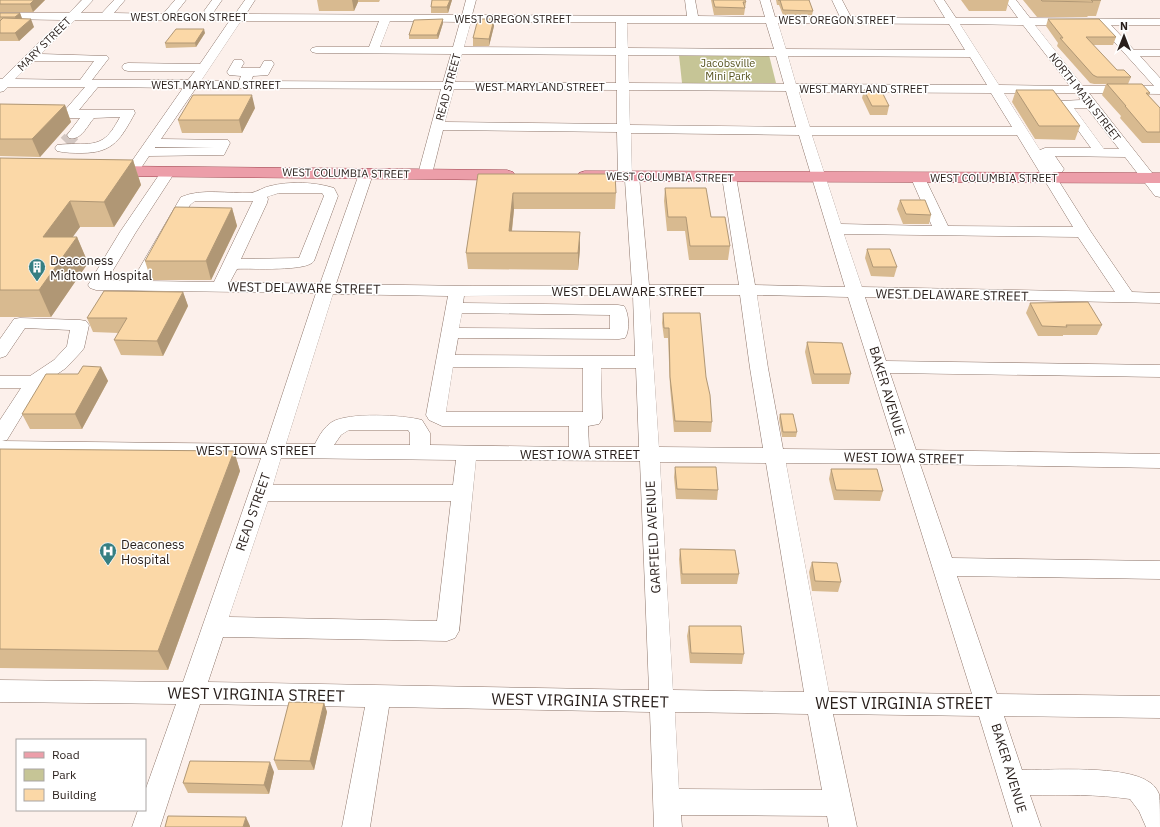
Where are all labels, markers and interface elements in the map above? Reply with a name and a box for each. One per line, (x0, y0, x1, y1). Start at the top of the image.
street label: WEST OREGON STREET (130, 10, 248, 24)
street label: WEST OREGON STREET (454, 12, 572, 26)
street label: WEST OREGON STREET (778, 13, 896, 27)
street label: MARY STREET (14, 14, 74, 74)
north arrow (1104, 16, 1144, 56)
text: N (1120, 19, 1128, 33)
street label: NORTH MAIN STREET (1046, 50, 1124, 145)
street label: READ STREET (432, 51, 464, 122)
park label: Jacobsville Mini Park (701, 56, 755, 83)
street label: WEST MARYLAND STREET (151, 78, 282, 92)
street label: WEST MARYLAND STREET (475, 80, 606, 94)
street label: WEST MARYLAND STREET (799, 82, 930, 96)
street label: WEST COLUMBIA STREET (282, 165, 410, 181)
street label: WEST COLUMBIA STREET (606, 169, 734, 185)
street label: WEST COLUMBIA STREET (930, 171, 1058, 185)
place label: Deaconess Midtown Hospital (50, 252, 153, 284)
building icon: Deaconess Midtown Hospital (27, 257, 47, 282)
street label: WEST DELAWARE STREET (227, 278, 381, 298)
street label: WEST DELAWARE STREET (552, 283, 705, 300)
street label: WEST DELAWARE STREET (875, 285, 1029, 305)
street label: BAKER AVENUE (865, 344, 909, 438)
street label: WEST IOWA STREET (196, 442, 317, 459)
street label: WEST IOWA STREET (520, 446, 641, 463)
street label: WEST IOWA STREET (844, 448, 965, 468)
street label: READ STREET (232, 470, 275, 553)
street label: GARFIELD AVENUE (642, 480, 664, 594)
place label: Deaconess Hospital (121, 536, 185, 568)
hospital icon: Deaconess Hospital (98, 541, 118, 566)
street label: WEST VIRGINIA STREET (167, 682, 345, 706)
street label: WEST VIRGINIA STREET (491, 688, 669, 712)
street label: WEST VIRGINIA STREET (815, 693, 993, 713)
street label: BAKER AVENUE (987, 721, 1031, 815)
legend (16, 739, 146, 811)
text: Road (52, 747, 80, 762)
text: Park (52, 767, 77, 782)
text: Building (52, 787, 97, 802)

